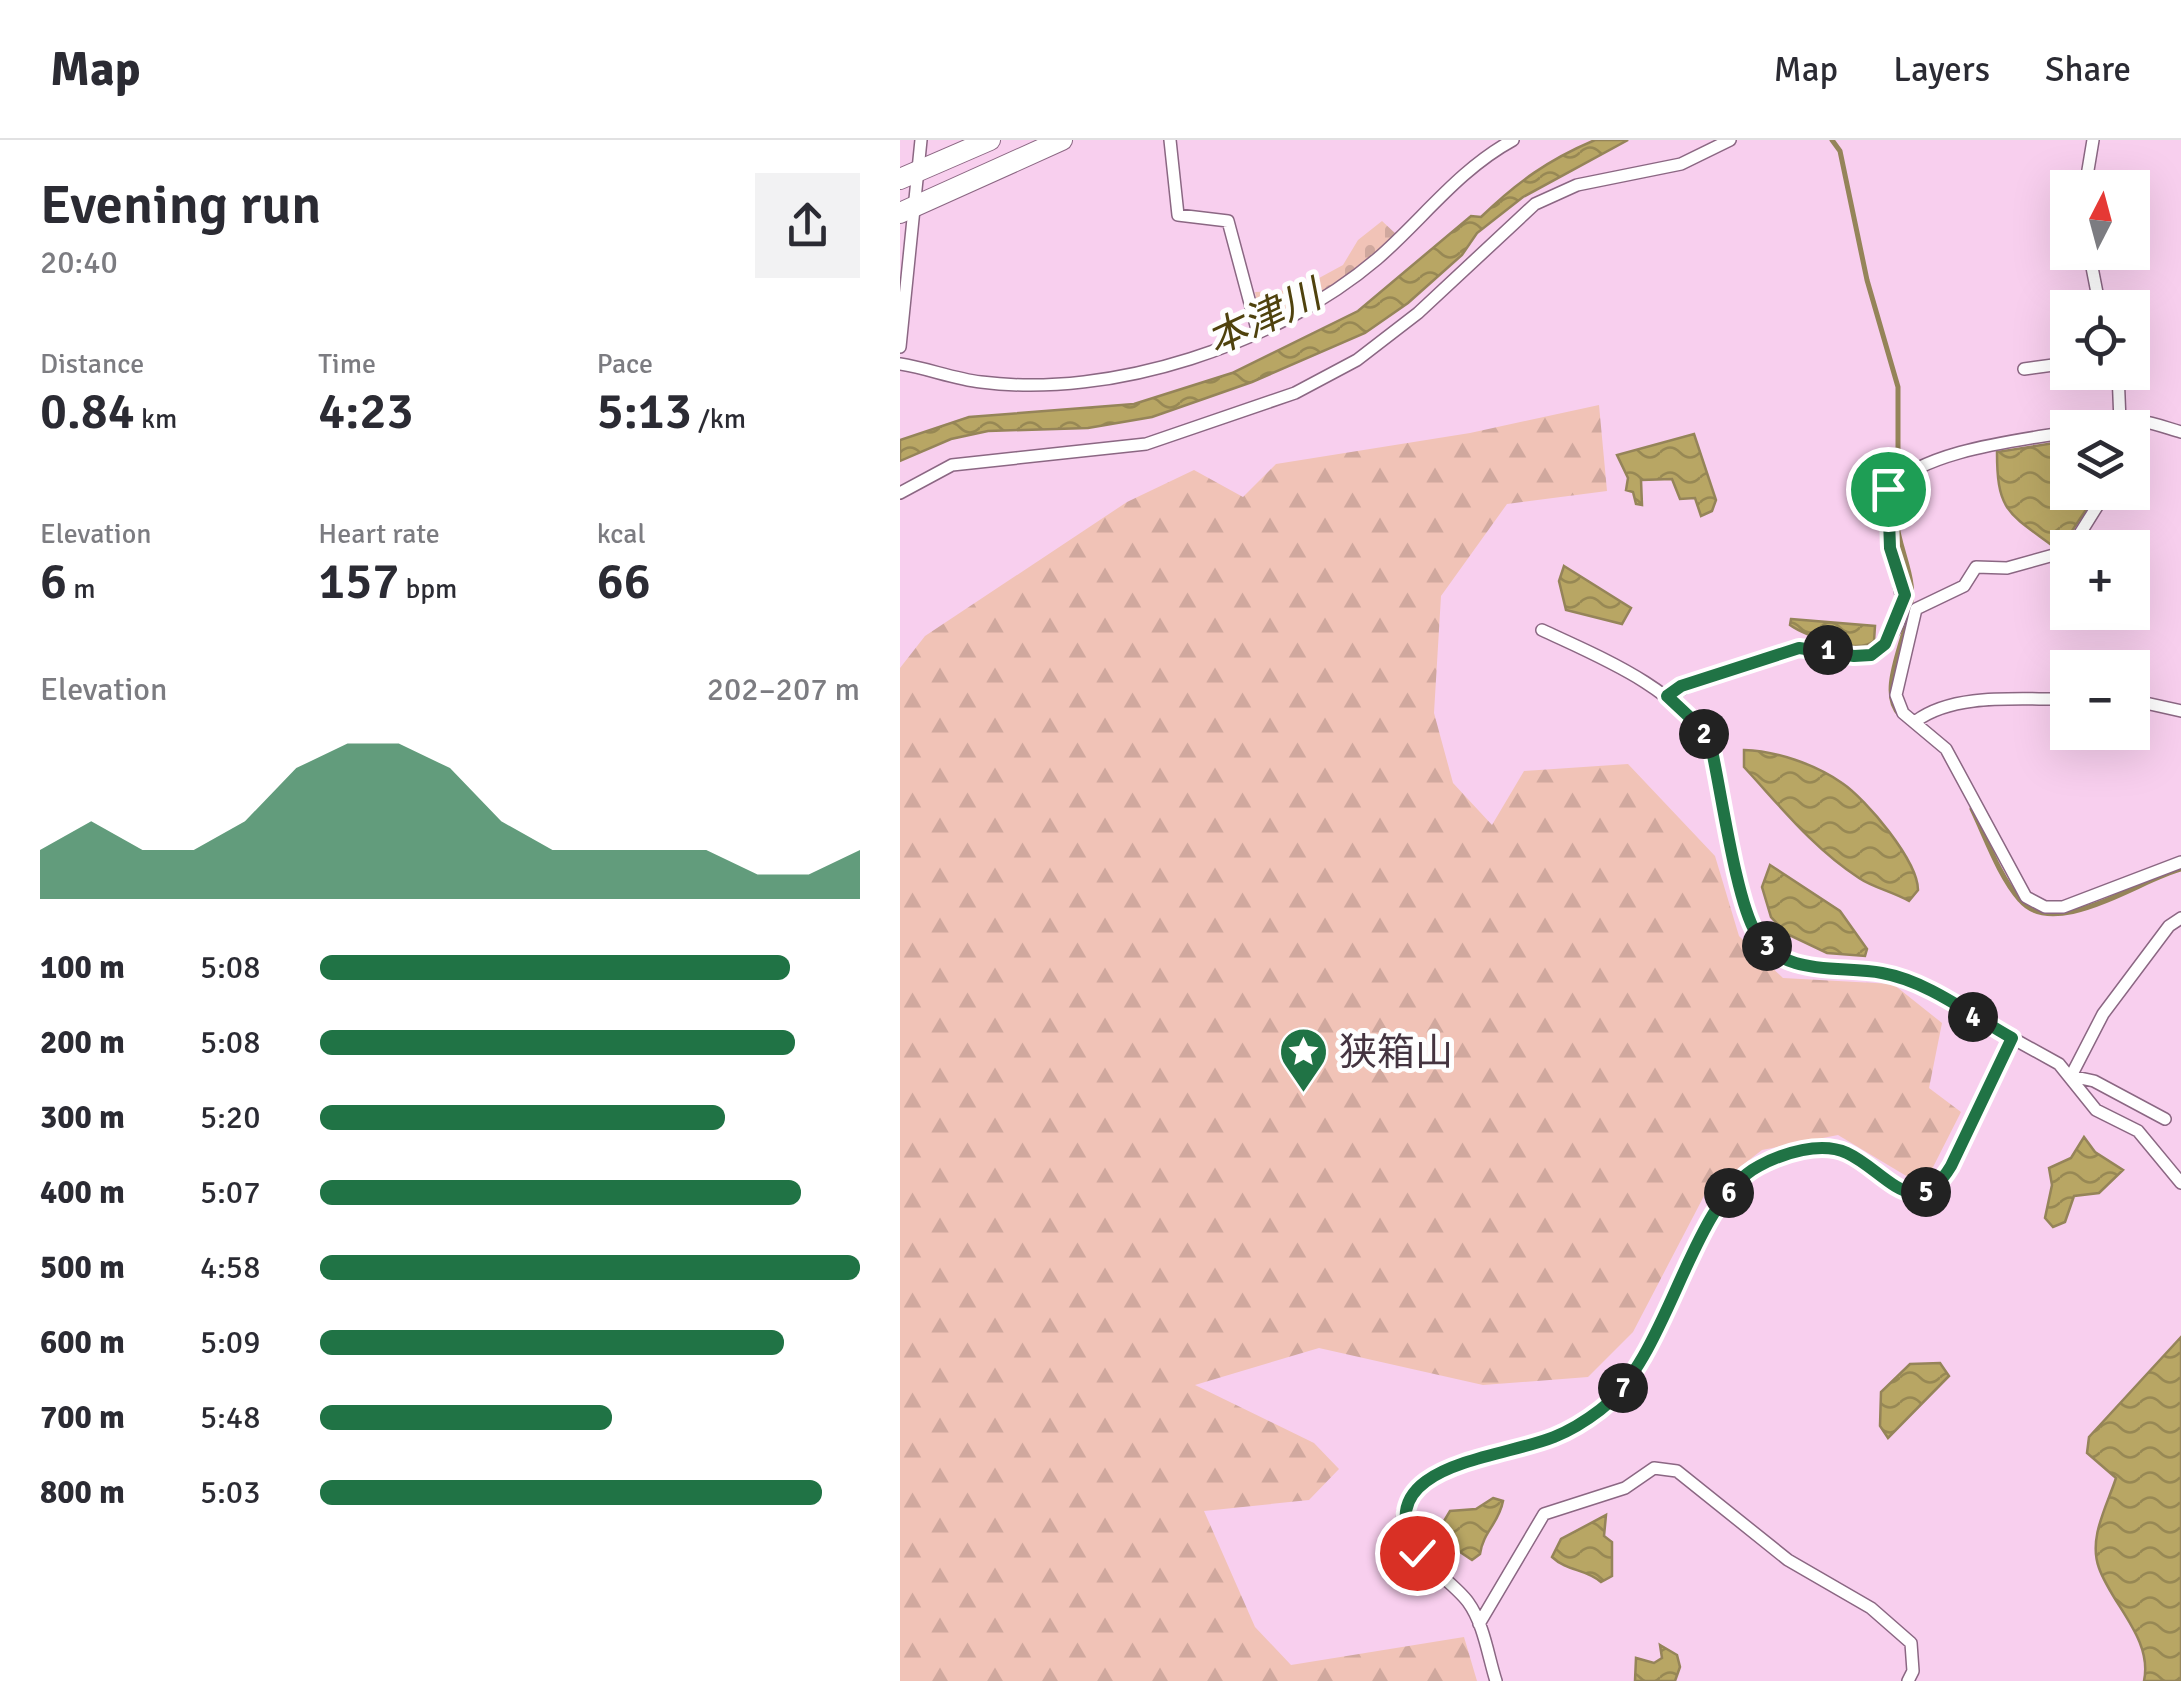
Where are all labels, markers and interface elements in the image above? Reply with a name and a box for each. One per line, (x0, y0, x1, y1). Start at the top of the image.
text: Map (50, 40, 140, 99)
text: Map (1774, 48, 1838, 91)
text: Layers (1893, 48, 1990, 91)
text: Share (2045, 48, 2131, 91)
north arrow (2050, 170, 2150, 270)
map controls (2050, 170, 2150, 750)
text: Evening run (40, 171, 321, 239)
button: share (755, 173, 860, 278)
text: 20:40 (40, 243, 118, 282)
water label: 本津川 (1199, 268, 1333, 366)
button: locate (2050, 290, 2150, 390)
text: Distance (40, 347, 144, 381)
text: Time (318, 347, 376, 381)
text: Pace (597, 347, 653, 381)
text: 0.84 (40, 381, 135, 443)
text: 4:23 (318, 381, 413, 443)
text: 5:13 (597, 381, 692, 443)
text: km (135, 402, 177, 436)
text: /km (692, 402, 746, 436)
button: layers (2050, 410, 2150, 510)
pin (1846, 447, 1931, 532)
icon: arrive (1861, 462, 1916, 517)
text: Elevation (40, 517, 152, 551)
text: Heart rate (318, 517, 440, 551)
text: kcal (597, 517, 646, 551)
button: + (2050, 530, 2150, 630)
text: 6 (40, 551, 67, 613)
text: 157 (318, 551, 399, 613)
text: 66 (597, 551, 651, 613)
text: m (67, 572, 96, 606)
text: bpm (399, 572, 457, 606)
pin: 1 (1803, 625, 1853, 675)
text: 1 (1820, 633, 1836, 667)
button: − (2050, 650, 2150, 750)
text: Elevation (40, 670, 167, 709)
text: 202–207 m (707, 670, 860, 709)
pin: 2 (1679, 709, 1729, 759)
text: 2 (1696, 717, 1712, 751)
pin: 3 (1742, 921, 1792, 971)
text: 3 (1759, 929, 1775, 963)
text: 100 m (40, 948, 125, 987)
text: 5:08 (200, 948, 260, 987)
pin: 4 (1948, 992, 1998, 1042)
text: 4 (1965, 1000, 1981, 1034)
text: 200 m (40, 1023, 125, 1062)
text: 5:08 (200, 1023, 260, 1062)
place icon: 狭箱山 (1278, 1026, 1330, 1094)
place label: 狭箱山 (1339, 1029, 1453, 1076)
text: 300 m (40, 1098, 125, 1137)
text: 5:20 (200, 1098, 260, 1137)
pin: 5 (1901, 1167, 1951, 1217)
pin: 6 (1704, 1168, 1754, 1218)
text: 400 m (40, 1173, 125, 1212)
text: 5:07 (200, 1173, 260, 1212)
text: 5 (1918, 1175, 1934, 1209)
text: 6 (1721, 1176, 1737, 1210)
text: 500 m (40, 1248, 125, 1287)
text: 4:58 (200, 1248, 260, 1287)
text: 600 m (40, 1323, 125, 1362)
text: 5:09 (200, 1323, 260, 1362)
pin: 7 (1598, 1363, 1648, 1413)
text: 7 (1615, 1371, 1631, 1405)
text: 700 m (40, 1398, 125, 1437)
text: 5:48 (200, 1398, 260, 1437)
text: 800 m (40, 1473, 125, 1512)
text: 5:03 (200, 1473, 260, 1512)
pin (1375, 1511, 1460, 1596)
icon: check (1390, 1526, 1445, 1581)

